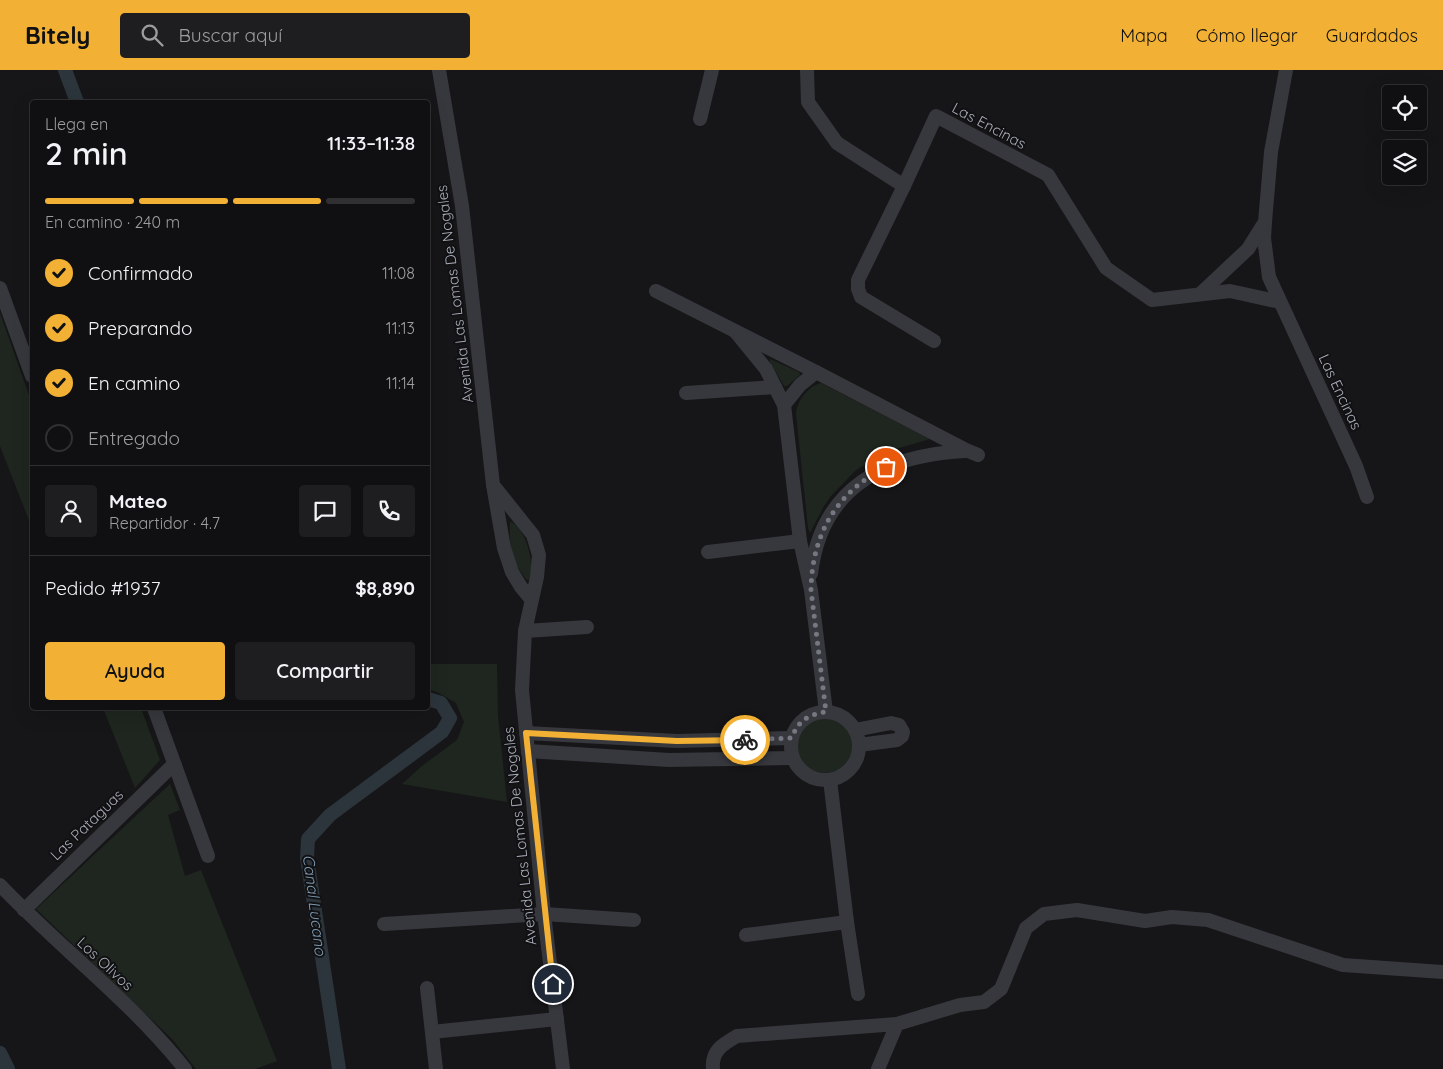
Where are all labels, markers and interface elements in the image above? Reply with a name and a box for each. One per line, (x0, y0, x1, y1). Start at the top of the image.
search box (120, 13, 470, 58)
text: Bitely (25, 20, 90, 50)
icon: search (138, 21, 166, 49)
text: Buscar aquí (178, 23, 282, 47)
text: Mapa (1120, 24, 1168, 47)
text: Cómo llegar (1196, 24, 1298, 47)
text: Guardados (1326, 24, 1418, 47)
map controls (1382, 85, 1427, 185)
button: locate (1382, 85, 1427, 130)
street label: Las Encinas (949, 98, 1030, 153)
text: Llega en (45, 114, 108, 134)
text: 11:33–11:38 (327, 131, 415, 155)
text: 2 min (45, 133, 128, 173)
button: layers (1382, 140, 1427, 185)
street label: Avenida Las Lomas De Nogales (432, 184, 477, 404)
text: En camino · 240 m (45, 212, 180, 232)
icon: check (45, 259, 73, 287)
text: Confirmado (88, 261, 193, 285)
text: 11:08 (382, 263, 415, 283)
icon: check (45, 314, 73, 342)
text: Preparando (88, 316, 193, 340)
text: 11:13 (386, 318, 415, 338)
street label: Las Encinas (1315, 351, 1366, 433)
icon: check (45, 369, 73, 397)
text: En camino (88, 371, 180, 395)
text: 11:14 (386, 373, 415, 393)
text: Entregado (88, 426, 180, 450)
pin (865, 446, 907, 488)
icon: bag (872, 453, 900, 481)
button: person (45, 485, 97, 537)
button: chat (299, 485, 351, 537)
button: phone (363, 485, 415, 537)
text: Mateo (109, 489, 167, 513)
text: Repartidor · 4.7 (109, 513, 220, 533)
text: Pedido #1937 (45, 576, 160, 600)
text: $8,890 (355, 576, 415, 600)
button: Ayuda (45, 642, 225, 700)
button: Compartir (235, 642, 415, 700)
courier (720, 715, 770, 765)
street label: Avenida Las Lomas De Nogales (499, 726, 540, 946)
icon: bike (731, 726, 759, 754)
street label: Las Pataguas (46, 785, 127, 864)
water label: Canal Lucano (299, 853, 331, 958)
street label: Los Olivos (73, 933, 138, 995)
pin (532, 963, 574, 1005)
icon: home (539, 970, 567, 998)

